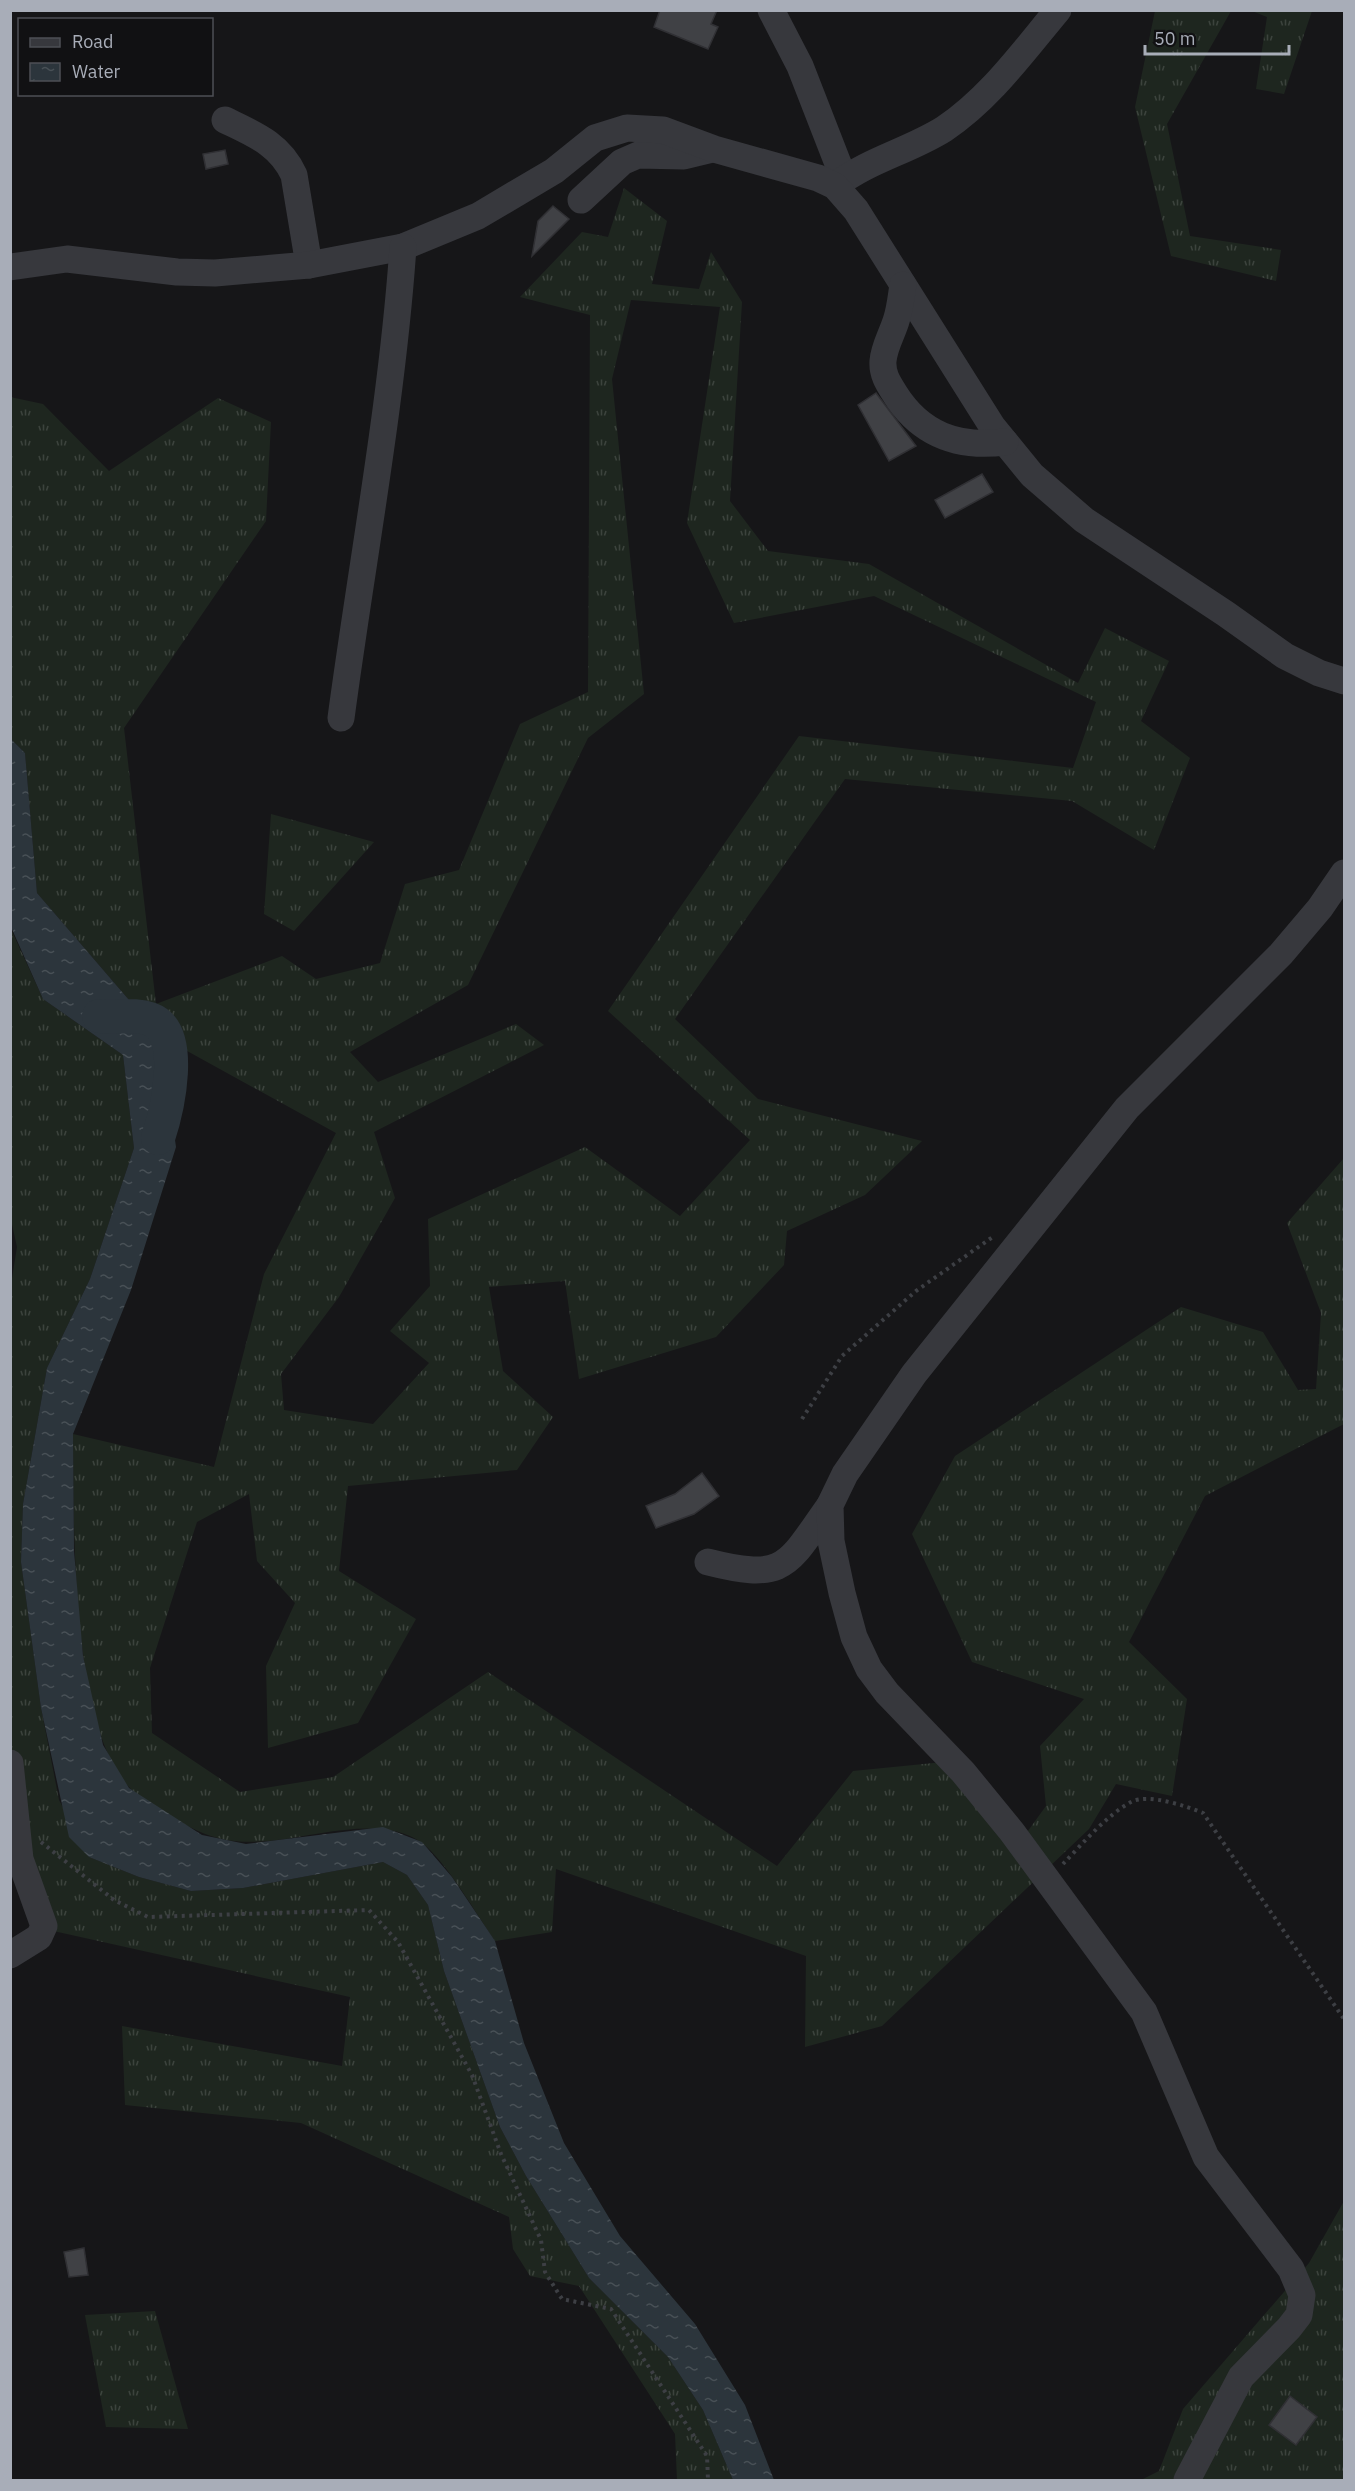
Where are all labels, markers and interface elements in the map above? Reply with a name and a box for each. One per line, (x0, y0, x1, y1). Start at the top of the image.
legend (18, 18, 213, 96)
scale bar (1145, 18, 1289, 56)
text: 50 m (1154, 27, 1196, 50)
text: Road (72, 30, 113, 53)
text: Water (72, 60, 121, 83)

